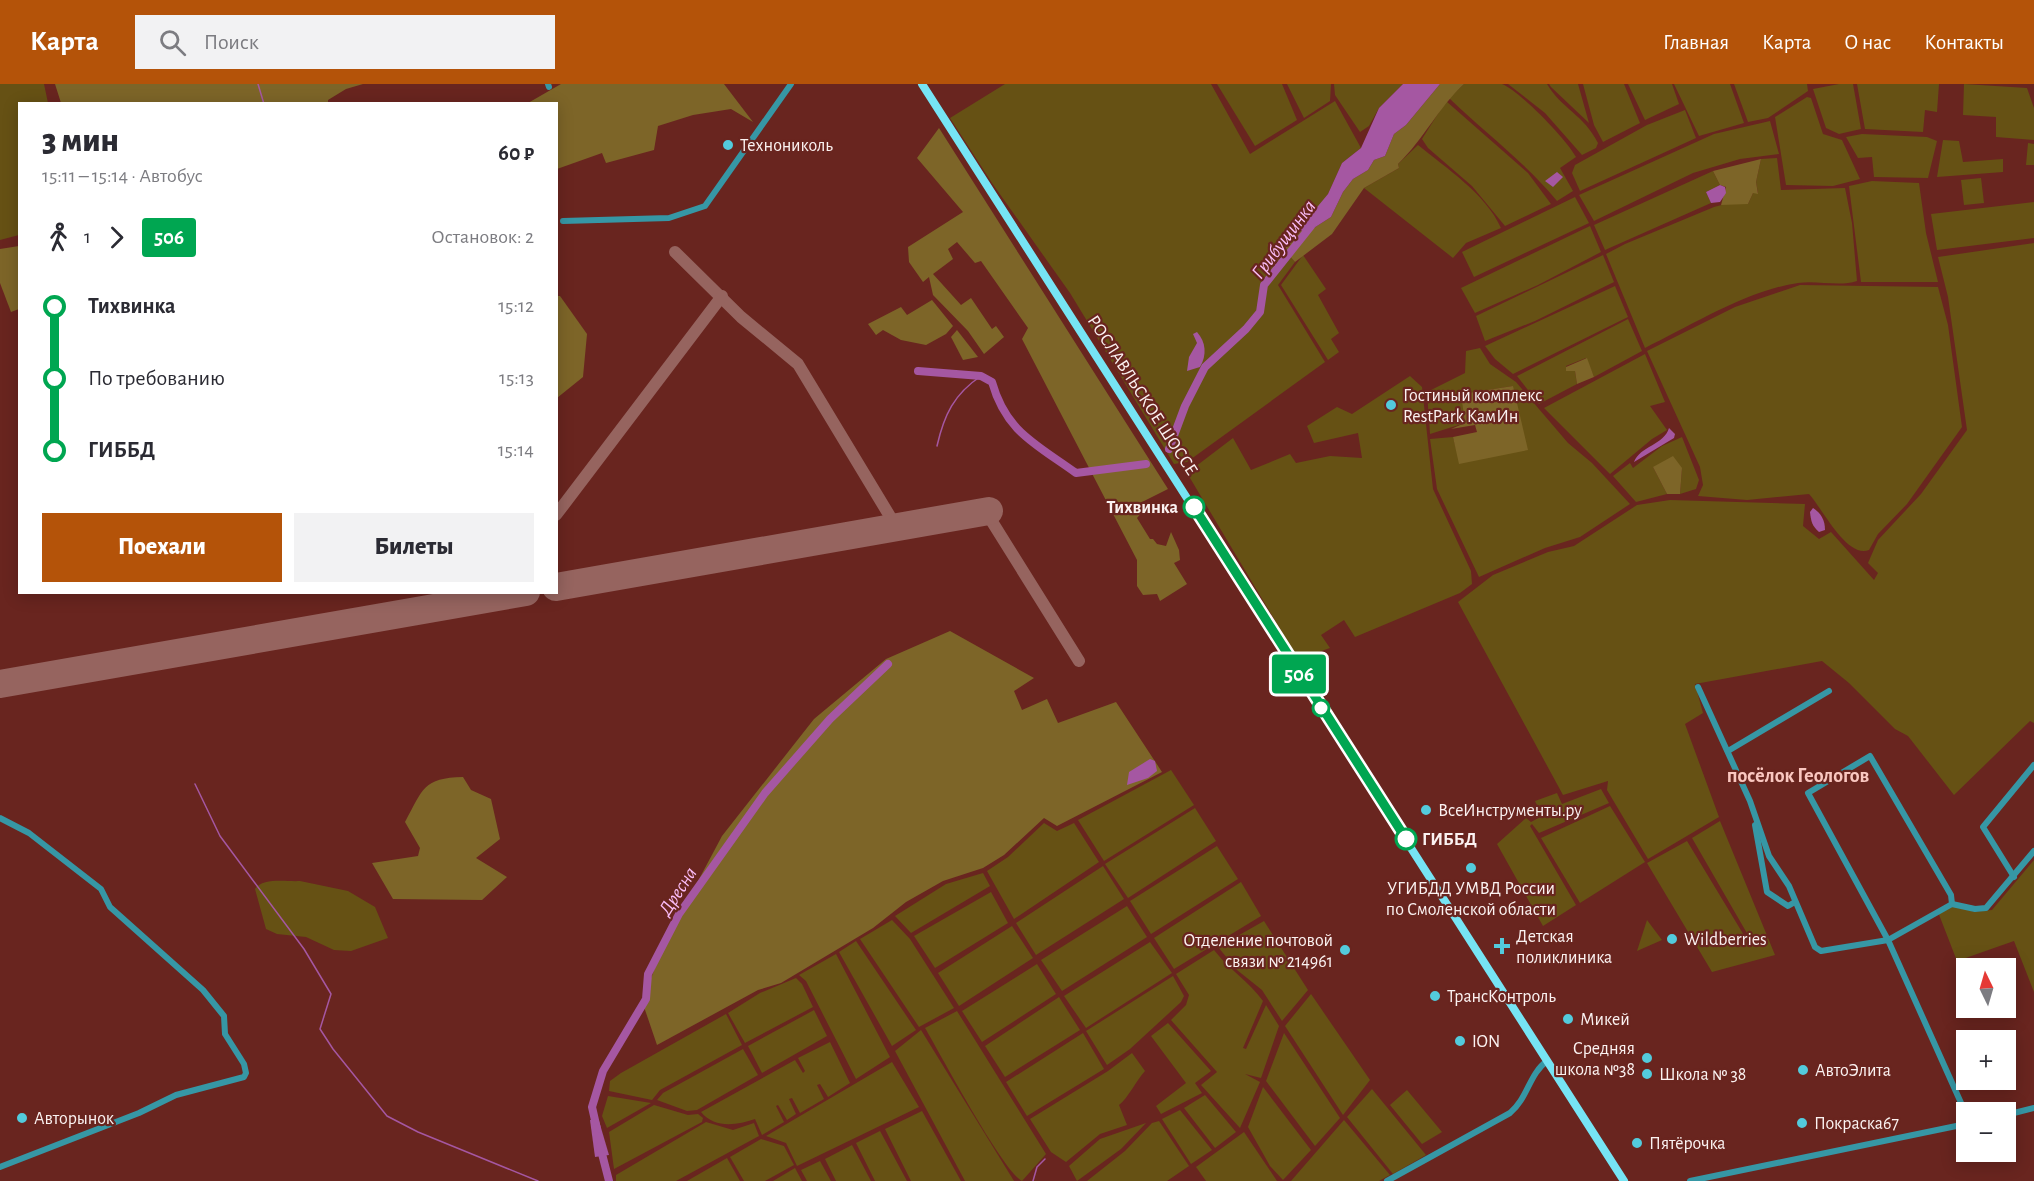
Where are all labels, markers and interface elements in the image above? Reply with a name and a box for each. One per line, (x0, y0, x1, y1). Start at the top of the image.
search box (135, 15, 555, 69)
icon: search (156, 26, 189, 59)
text: Карта (30, 28, 99, 56)
text: Поиск (204, 31, 259, 53)
text: Главная (1663, 32, 1729, 53)
text: Карта (1762, 32, 1811, 53)
text: О нас (1844, 32, 1891, 53)
text: Контакты (1924, 32, 2004, 53)
text: 3 мин (42, 125, 119, 158)
place label: Технониколь (740, 137, 833, 155)
marker: Технониколь (721, 138, 735, 152)
text: 60 ₽ (498, 142, 534, 164)
text: 15:11 – 15:14 · Автобус (42, 166, 203, 186)
water label: Грибущинка (1248, 197, 1320, 283)
icon: walk (42, 221, 75, 254)
icon: forward (100, 221, 133, 254)
text: 1 (84, 227, 91, 247)
text: 506 (154, 227, 184, 248)
text: Остановок: 2 (431, 227, 534, 247)
text: Тихвинка (88, 295, 176, 317)
text: 15:12 (498, 296, 534, 316)
street label: РОСЛАВЛЬСКОЕ ШОССЕ (1084, 312, 1201, 479)
text: По требованию (88, 367, 225, 389)
text: 15:13 (499, 368, 534, 388)
place label: Гостиный комплекс RestPark КамИн (1403, 387, 1542, 426)
marker: Гостиный комплекс RestPark КамИн (1384, 398, 1398, 412)
text: ГИББД (88, 439, 155, 461)
text: 15:14 (498, 440, 534, 460)
marker: Тихвинка (1183, 496, 1205, 518)
place label: Тихвинка (1106, 499, 1178, 517)
button: Поехали (42, 513, 282, 582)
button: Билеты (294, 513, 534, 582)
line badge: 506 (1264, 654, 1334, 694)
text: 506 (1284, 664, 1314, 685)
unlabelled marker (1312, 699, 1330, 717)
district label: посёлок Геологов (1727, 766, 1870, 786)
place label: ВсеИнструменты.ру (1438, 802, 1582, 820)
marker: ВсеИнструменты.ру (1419, 803, 1433, 817)
marker: ГИББД (1395, 828, 1417, 850)
place label: ГИББД (1422, 831, 1477, 849)
marker: УГИБДД УМВД России по Смоленской области (1464, 861, 1478, 875)
water label: Дресна (654, 864, 701, 920)
place label: УГИБДД УМВД России по Смоленской области (1386, 880, 1556, 919)
place label: Детская поликлиника (1516, 928, 1612, 967)
place label: Wildberries (1684, 931, 1767, 949)
place label: Отделение почтовой связи № 214961 (1183, 932, 1333, 971)
marker: Wildberries (1665, 932, 1679, 946)
marker: Детская поликлиника (1493, 937, 1511, 955)
marker: Отделение почтовой связи № 214961 (1338, 943, 1352, 957)
north arrow (1956, 958, 2016, 1018)
map controls (1956, 958, 2016, 1162)
place label: ТрансКонтроль (1447, 988, 1556, 1006)
marker: ТрансКонтроль (1428, 989, 1442, 1003)
place label: Микей (1580, 1011, 1630, 1029)
marker: Микей (1561, 1012, 1575, 1026)
button: + (1956, 1030, 2016, 1090)
place label: ION (1472, 1033, 1500, 1051)
marker: ION (1453, 1034, 1467, 1048)
place label: Средняя школа №38 (1555, 1040, 1635, 1079)
marker: Средняя школа №38 (1640, 1051, 1654, 1065)
place label: АвтоЭлита (1815, 1062, 1891, 1080)
marker: АвтоЭлита (1796, 1063, 1810, 1077)
place label: Школа № 38 (1659, 1066, 1746, 1084)
marker: Школа № 38 (1640, 1067, 1654, 1081)
button: − (1956, 1102, 2016, 1162)
place label: Авторынок (34, 1110, 115, 1128)
marker: Авторынок (15, 1111, 29, 1125)
place label: Покраска67 (1814, 1115, 1899, 1133)
marker: Покраска67 (1795, 1116, 1809, 1130)
place label: Пятёрочка (1649, 1135, 1726, 1153)
marker: Пятёрочка (1630, 1136, 1644, 1150)

